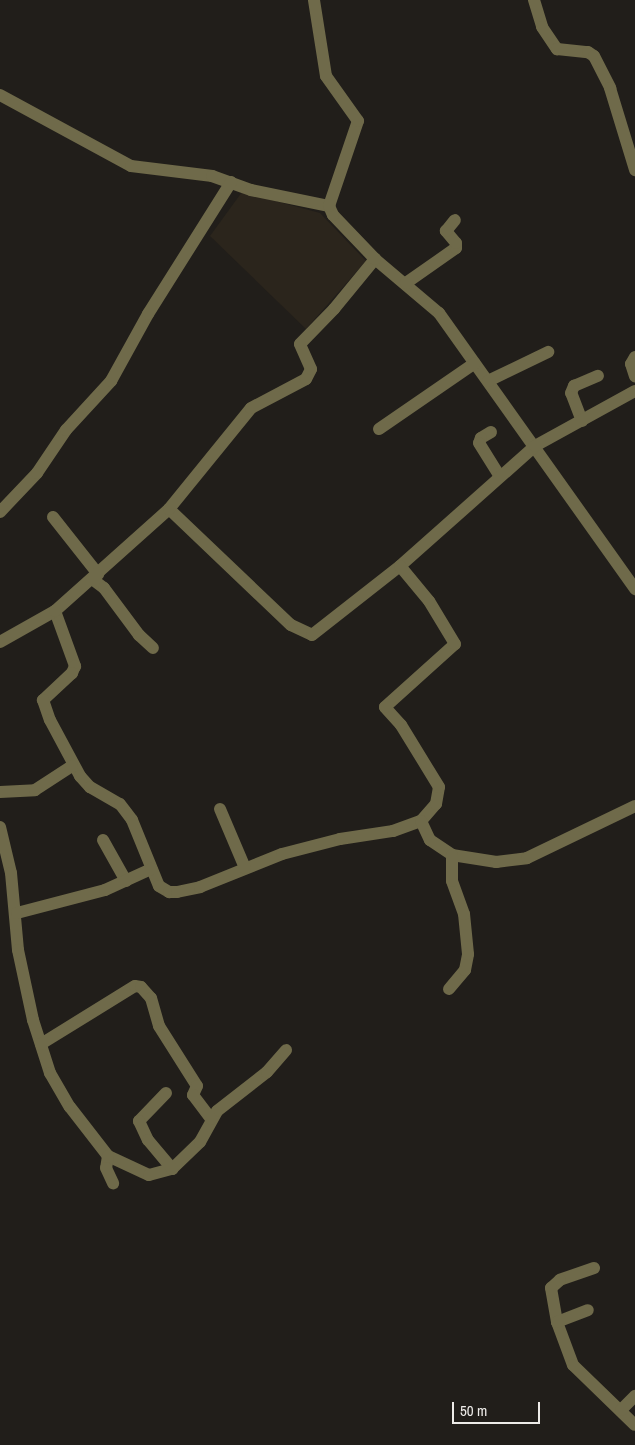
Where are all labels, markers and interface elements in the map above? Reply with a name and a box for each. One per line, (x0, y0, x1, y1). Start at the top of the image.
scale bar (455, 1392, 542, 1424)
text: 50 m (460, 1400, 487, 1421)

